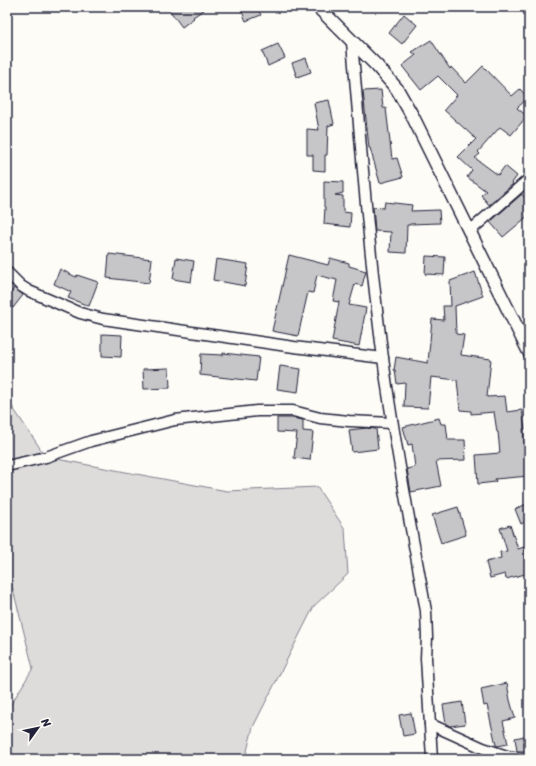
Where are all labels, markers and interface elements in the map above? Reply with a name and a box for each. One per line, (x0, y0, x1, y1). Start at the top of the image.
north arrow (18, 708, 58, 748)
text: N (35, 714, 56, 732)

